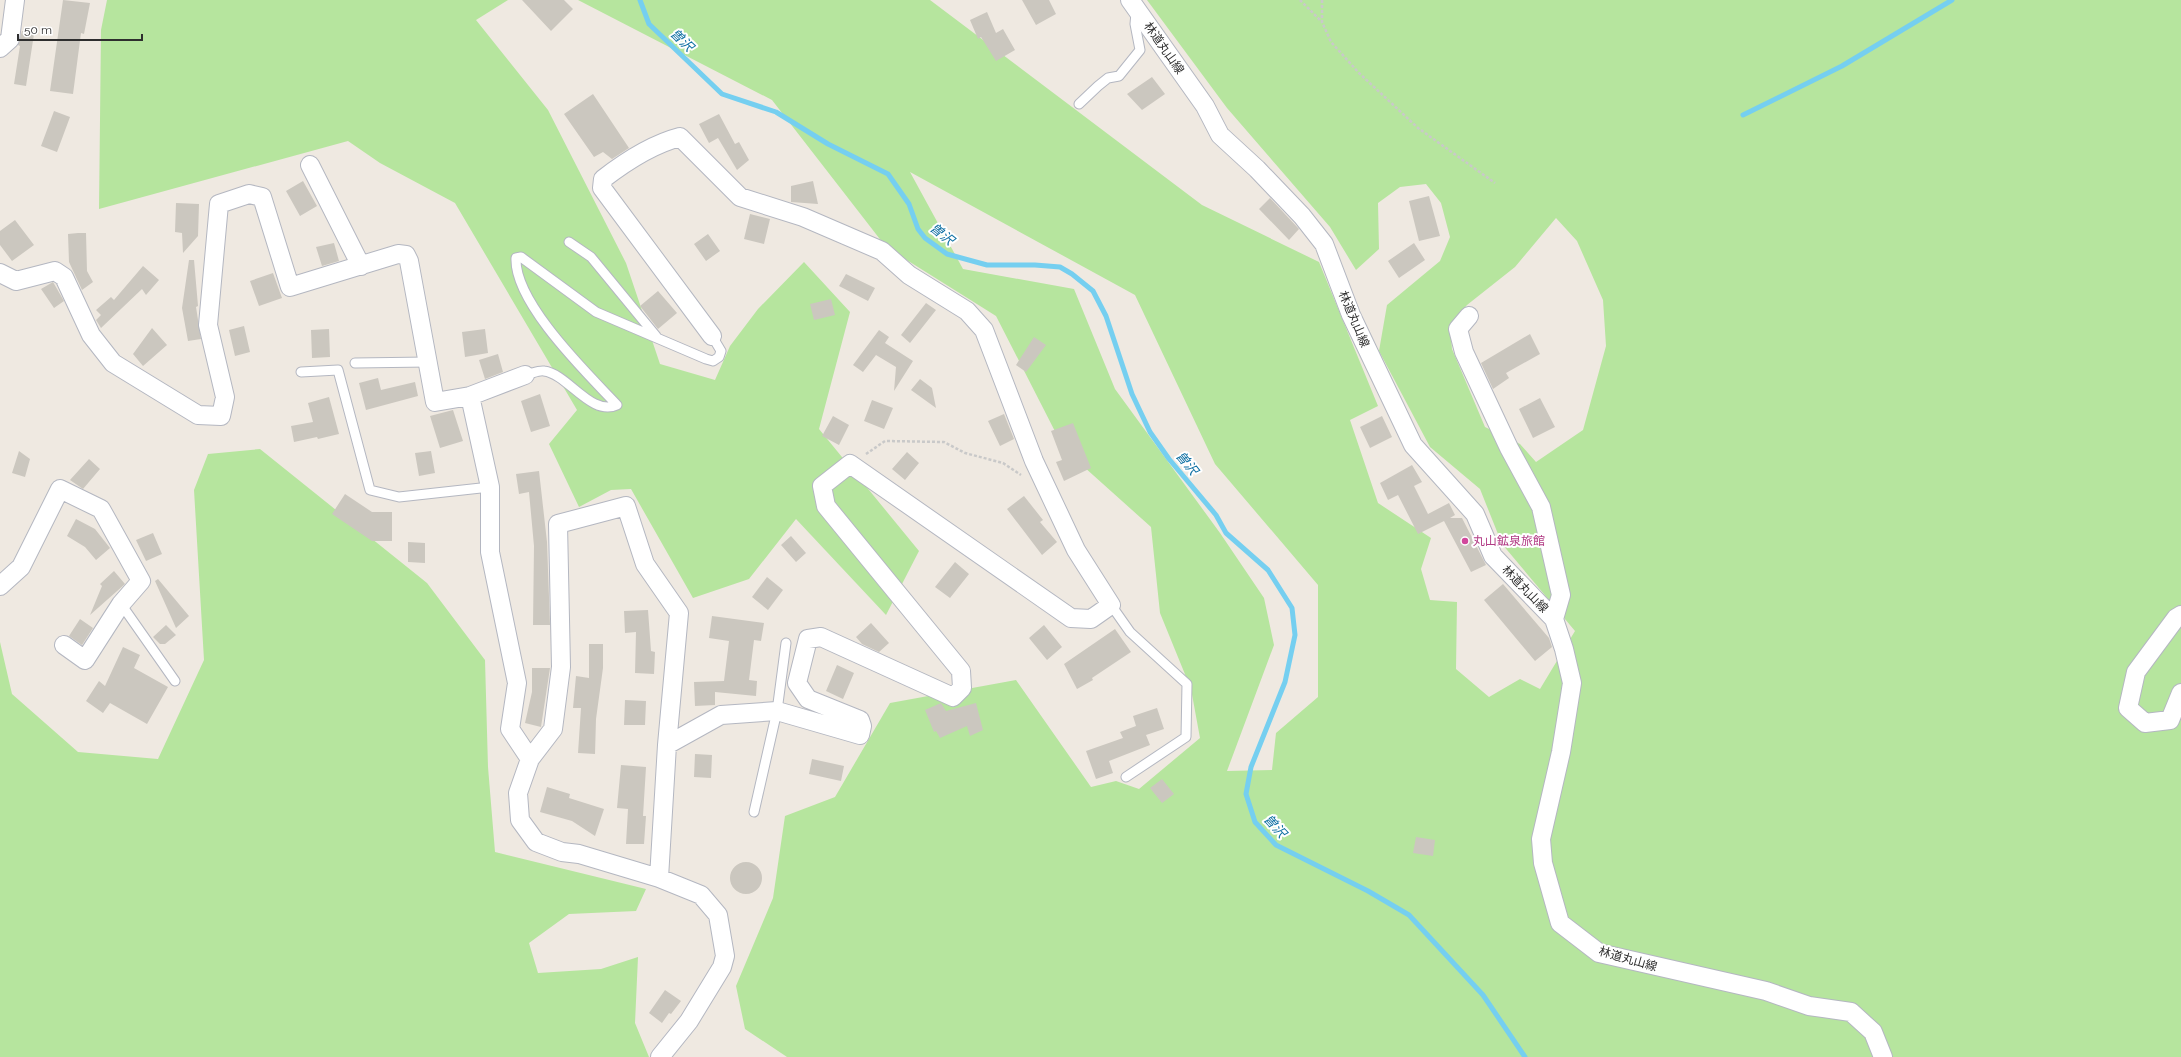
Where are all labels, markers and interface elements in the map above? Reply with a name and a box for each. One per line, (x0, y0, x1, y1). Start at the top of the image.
scale bar (18, 16, 142, 42)
street label: 林道丸山線 (1141, 19, 1187, 77)
text: 50 m (24, 23, 52, 37)
water label: 曽沢 (667, 26, 698, 56)
water label: 曽沢 (927, 220, 958, 249)
street label: 林道丸山線 (1336, 289, 1372, 349)
water label: 曽沢 (1173, 448, 1202, 479)
place label: 丸山鉱泉旅館 (1473, 534, 1545, 548)
marker: 丸山鉱泉旅館 (1460, 536, 1470, 546)
street label: 林道丸山線 (1499, 563, 1551, 615)
water label: 曽沢 (1261, 811, 1291, 842)
street label: 林道丸山線 (1597, 944, 1659, 974)

